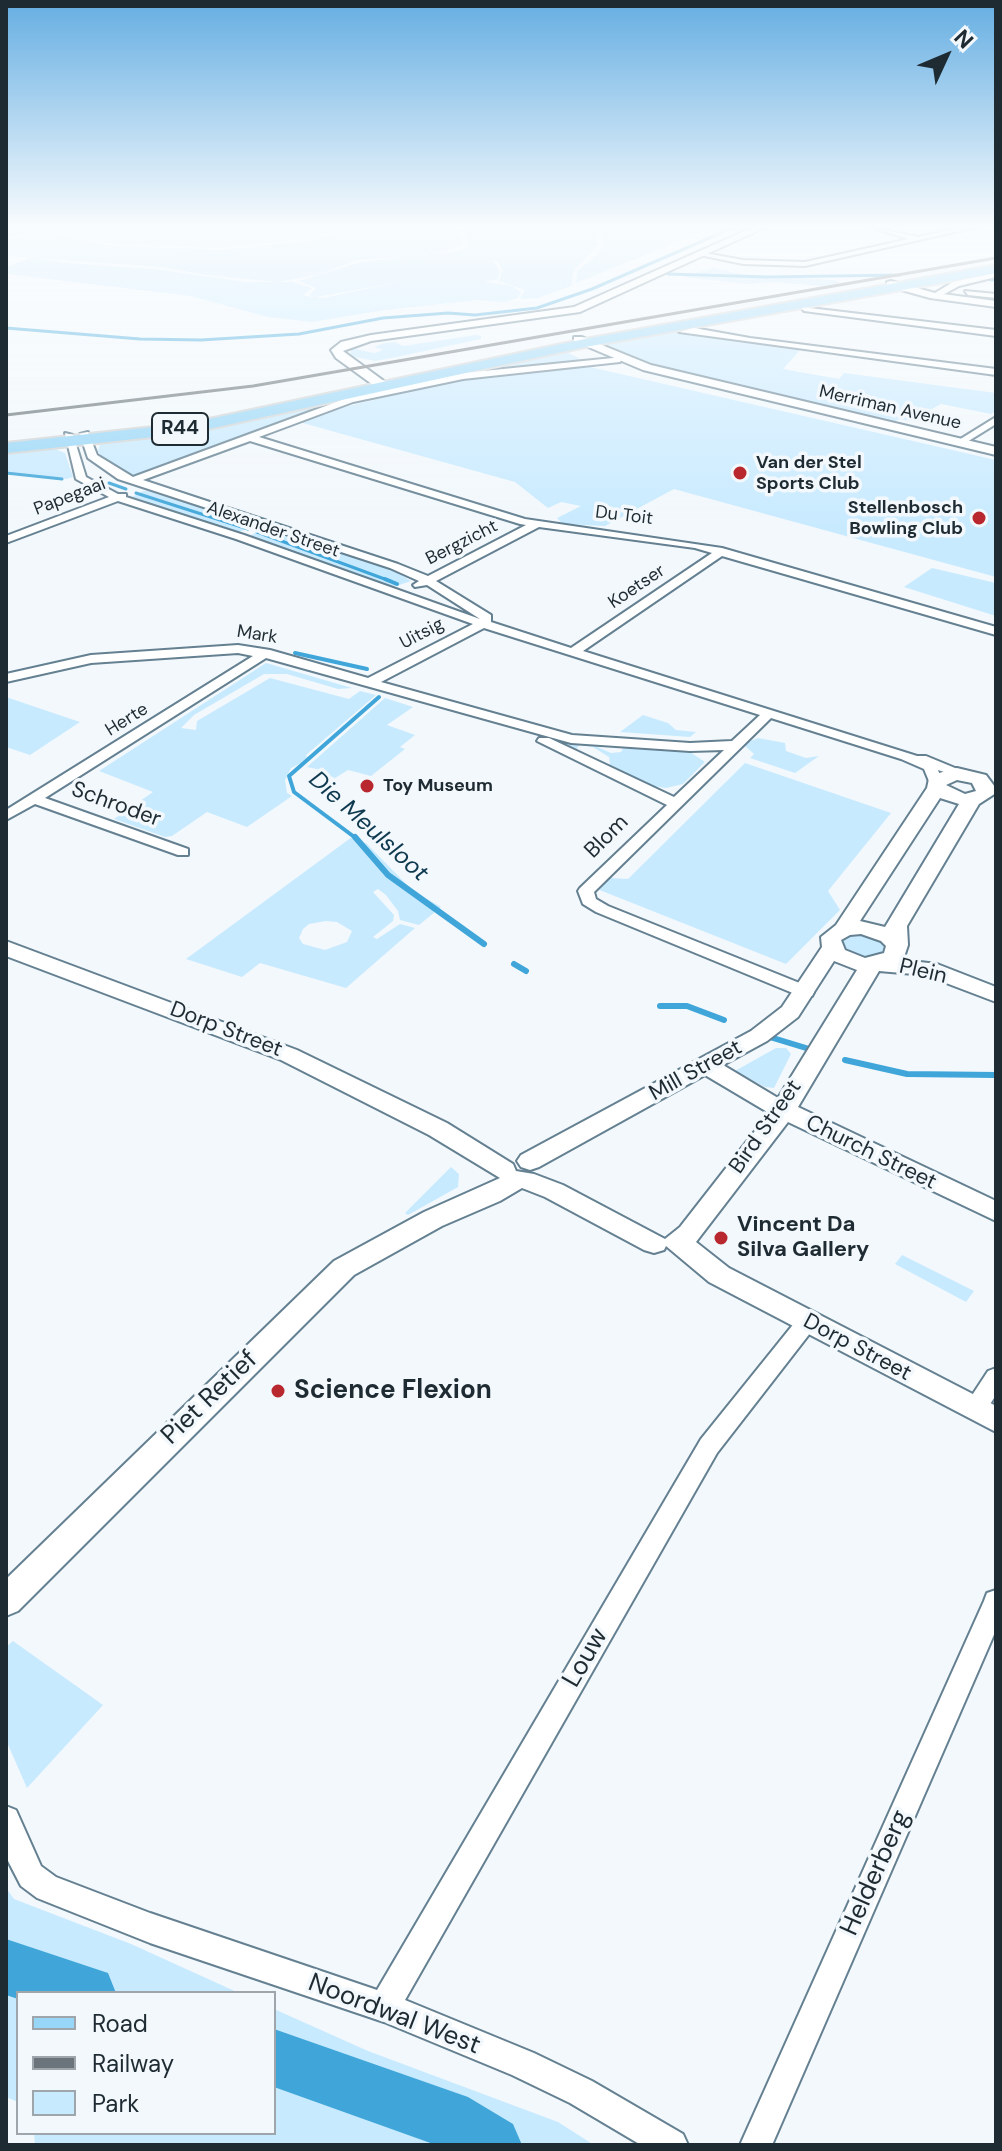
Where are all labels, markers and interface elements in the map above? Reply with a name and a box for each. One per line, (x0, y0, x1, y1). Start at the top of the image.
north arrow (906, 16, 986, 96)
text: N (948, 23, 980, 55)
street label: Merriman Avenue (817, 381, 963, 435)
road number: R44 (152, 413, 208, 445)
place label: Van der Stel Sports Club (756, 452, 862, 494)
marker: Van der Stel Sports Club (731, 464, 749, 482)
street label: Papegaai (31, 473, 109, 521)
street label: Alexander Street (204, 497, 342, 563)
place label: Stellenbosch Bowling Club (848, 497, 963, 540)
street label: Du Toit (594, 502, 654, 530)
marker: Stellenbosch Bowling Club (970, 509, 988, 527)
street label: Bergzicht (422, 516, 502, 570)
street label: Koetser (605, 560, 669, 614)
street label: Uitsig (396, 614, 448, 654)
street label: Mark (235, 621, 279, 649)
street label: Herte (102, 699, 152, 741)
water label: Die Meulsloot (302, 766, 434, 888)
place label: Toy Museum (383, 775, 493, 797)
street label: Schroder (68, 777, 164, 833)
marker: Toy Museum (358, 777, 376, 795)
street label: Blom (580, 810, 634, 864)
street label: Plein (897, 954, 949, 990)
street label: Dorp Street (166, 996, 286, 1064)
street label: Mill Street (645, 1035, 747, 1107)
street label: Bird Street (724, 1075, 808, 1179)
street label: Church Street (801, 1110, 941, 1196)
place label: Vincent Da Silva Gallery (737, 1212, 869, 1264)
marker: Vincent Da Silva Gallery (712, 1229, 730, 1247)
street label: Dorp Street (799, 1309, 915, 1387)
street label: Piet Retief (155, 1344, 265, 1452)
place label: Science Flexion (294, 1375, 492, 1407)
marker: Science Flexion (269, 1382, 287, 1400)
street label: Louw (557, 1623, 615, 1693)
street label: Helderberg (835, 1806, 917, 1940)
street label: Noordwal West (304, 1968, 484, 2062)
legend (16, 1991, 276, 2135)
text: Road (92, 2008, 148, 2039)
text: Railway (92, 2048, 174, 2079)
text: Park (92, 2088, 139, 2119)

